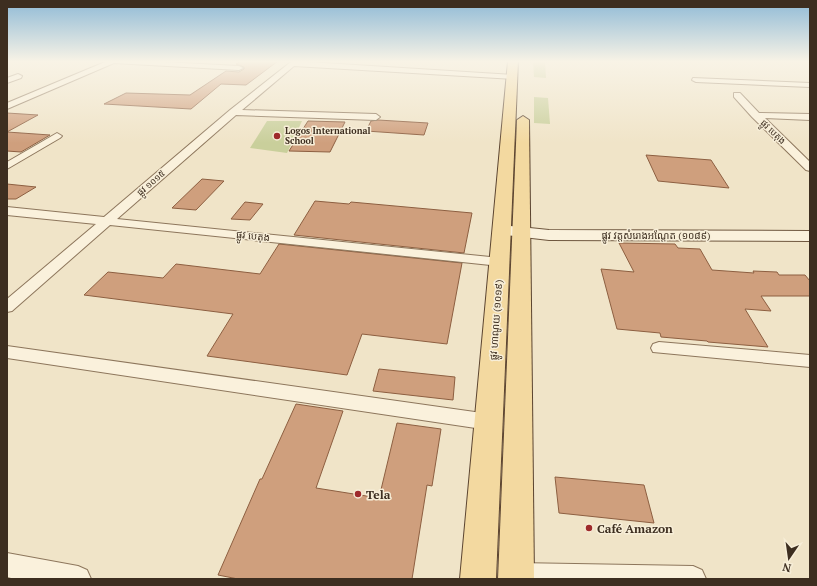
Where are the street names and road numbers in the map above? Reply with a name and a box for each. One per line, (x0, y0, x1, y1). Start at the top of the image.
street label: ផ្លូវ បេតុង (757, 117, 788, 148)
street label: ផ្លូវ ១០១៥ (134, 167, 169, 200)
street label: ផ្លូវ បេតុង (235, 228, 271, 247)
street label: ផ្លូវ វត្តសំរោងអណ្ដែត (១០៨៩) (602, 229, 710, 244)
street label: ផ្លូវ ហាណូយ (១០១៩) (487, 279, 508, 361)

